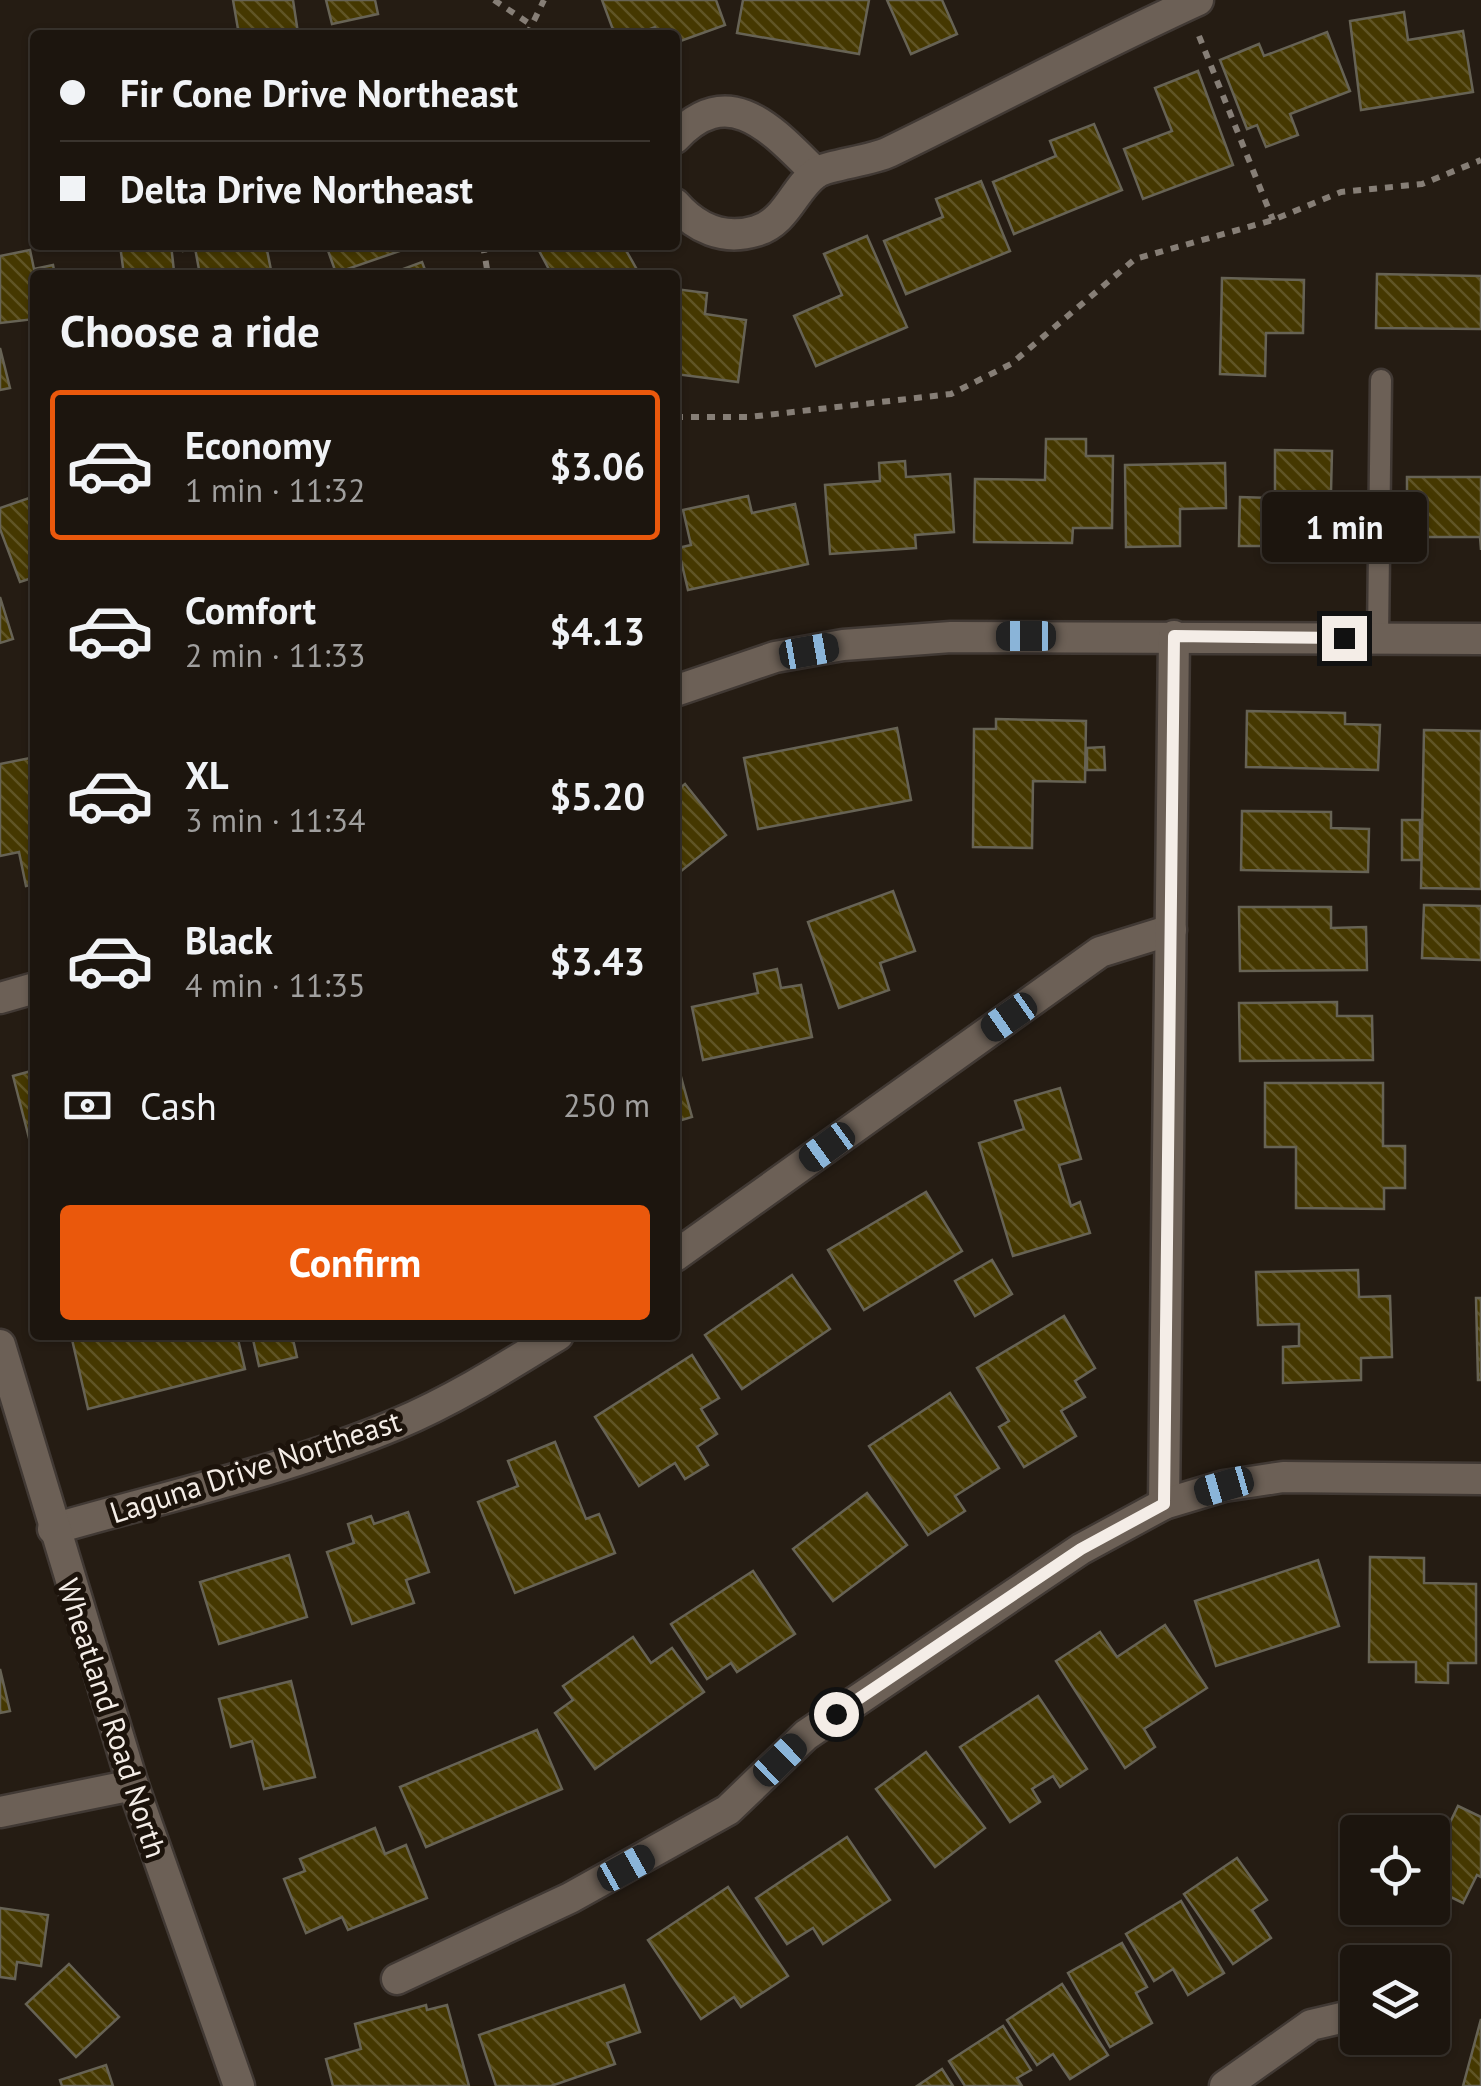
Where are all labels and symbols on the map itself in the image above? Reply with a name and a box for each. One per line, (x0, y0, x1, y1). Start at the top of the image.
callout: 1 min (1262, 493, 1426, 563)
route end (1322, 616, 1367, 661)
car (996, 621, 1056, 651)
car (777, 631, 841, 671)
car (976, 988, 1042, 1046)
car (794, 1117, 860, 1177)
street label: Laguna Drive Northeast (105, 1401, 405, 1531)
car (1191, 1463, 1257, 1509)
street label: Wheatland Road North (49, 1573, 177, 1863)
route start (814, 1692, 859, 1737)
car (748, 1728, 812, 1792)
car (592, 1840, 660, 1896)

